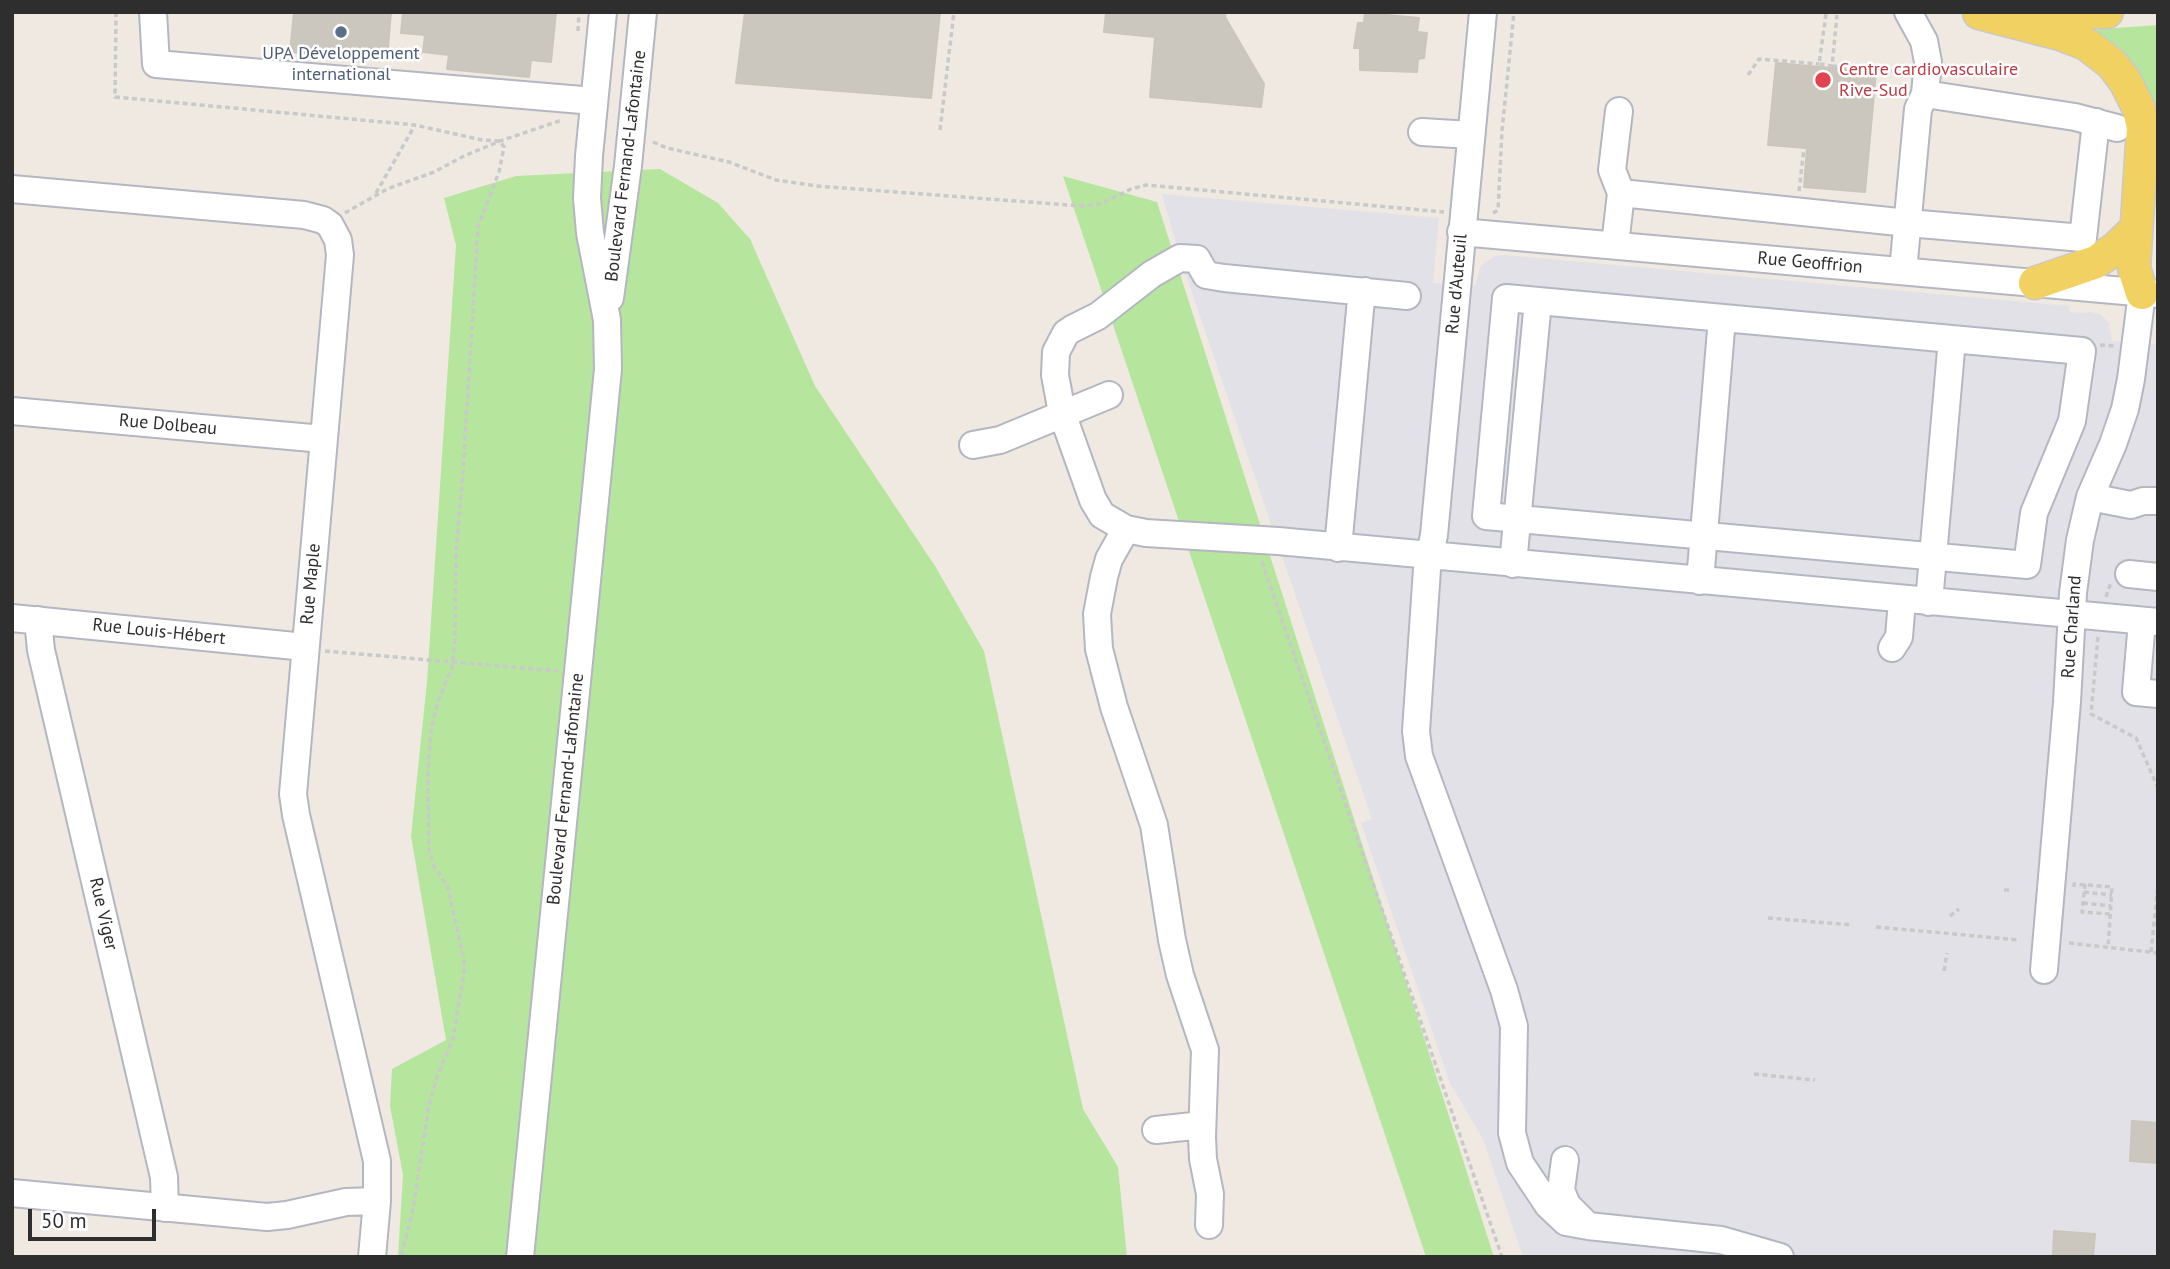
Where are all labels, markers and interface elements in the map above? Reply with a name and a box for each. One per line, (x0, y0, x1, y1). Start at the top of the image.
marker: UPA Développement international (333, 24, 349, 40)
place label: UPA Développement international (262, 43, 420, 86)
street label: Boulevard Fernand-Lafontaine (601, 49, 651, 283)
place label: Centre cardiovasculaire Rive-Sud (1839, 59, 2018, 102)
marker: Centre cardiovasculaire Rive-Sud (1813, 70, 1833, 90)
street label: Rue d'Auteuil (1442, 233, 1472, 335)
street label: Rue Geoffrion (1757, 248, 1863, 278)
street label: Rue Dolbeau (118, 410, 218, 440)
street label: Rue Maple (297, 542, 325, 626)
street label: Rue Charland (2058, 575, 2086, 679)
street label: Rue Louis-Hébert (91, 614, 227, 650)
street label: Boulevard Fernand-Lafontaine (543, 672, 589, 906)
street label: Rue Viger (84, 875, 122, 953)
scale bar (32, 1196, 159, 1240)
text: 50 m (41, 1207, 87, 1234)

